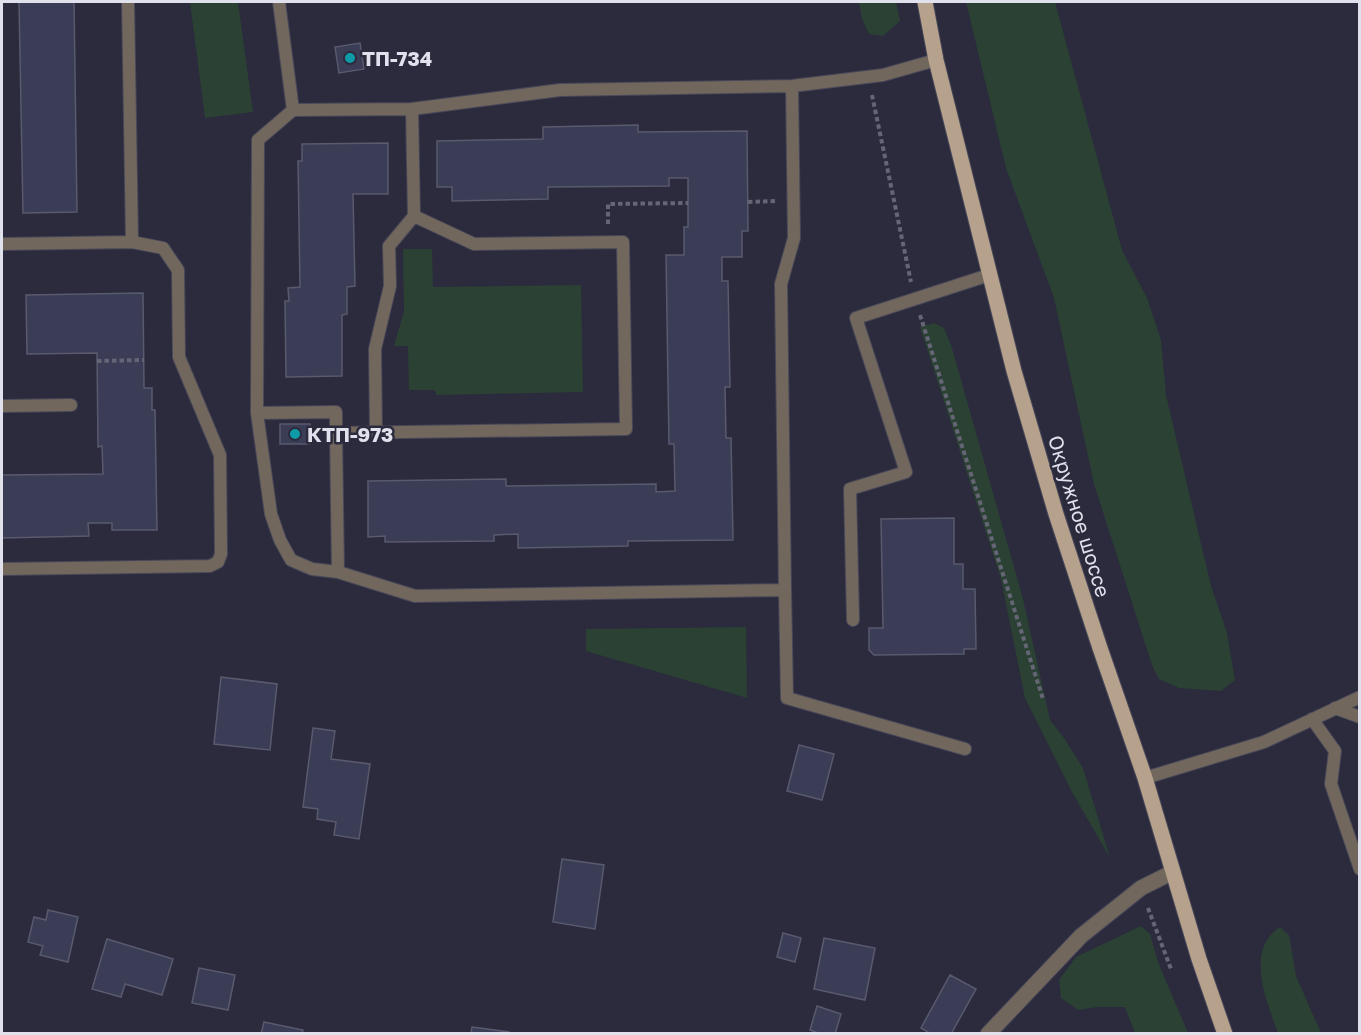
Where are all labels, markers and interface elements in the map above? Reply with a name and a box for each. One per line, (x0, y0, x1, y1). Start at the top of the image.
place label: ТП-734 (362, 46, 432, 70)
marker: ТП-734 (343, 51, 357, 65)
place label: КТП-973 (307, 422, 393, 446)
marker: КТП-973 (288, 427, 302, 441)
street label: Окружное шоссе (1044, 432, 1116, 600)

